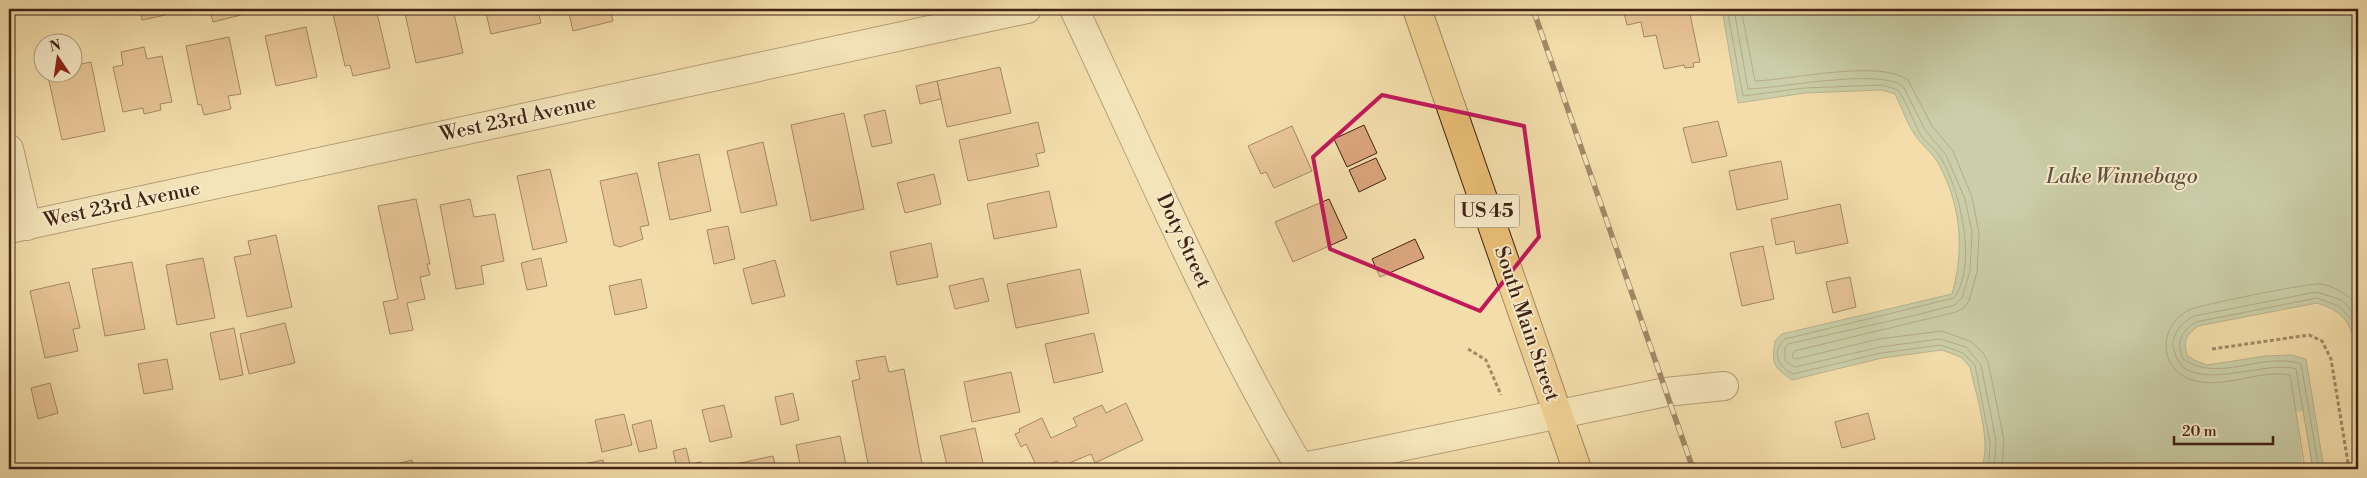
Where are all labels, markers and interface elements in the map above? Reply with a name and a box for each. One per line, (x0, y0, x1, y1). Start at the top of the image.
north arrow (32, 32, 82, 82)
text: N (48, 36, 63, 56)
street label: West 23rd Avenue (436, 90, 599, 148)
water label: Lake Winnebago (2045, 164, 2198, 190)
street label: West 23rd Avenue (40, 176, 203, 234)
street label: Doty Street (1150, 190, 1216, 292)
road number: US 45 (1454, 195, 1520, 228)
street label: South Main Street (1488, 243, 1564, 405)
scale bar (2174, 413, 2273, 445)
text: 20 m (2182, 422, 2217, 441)

